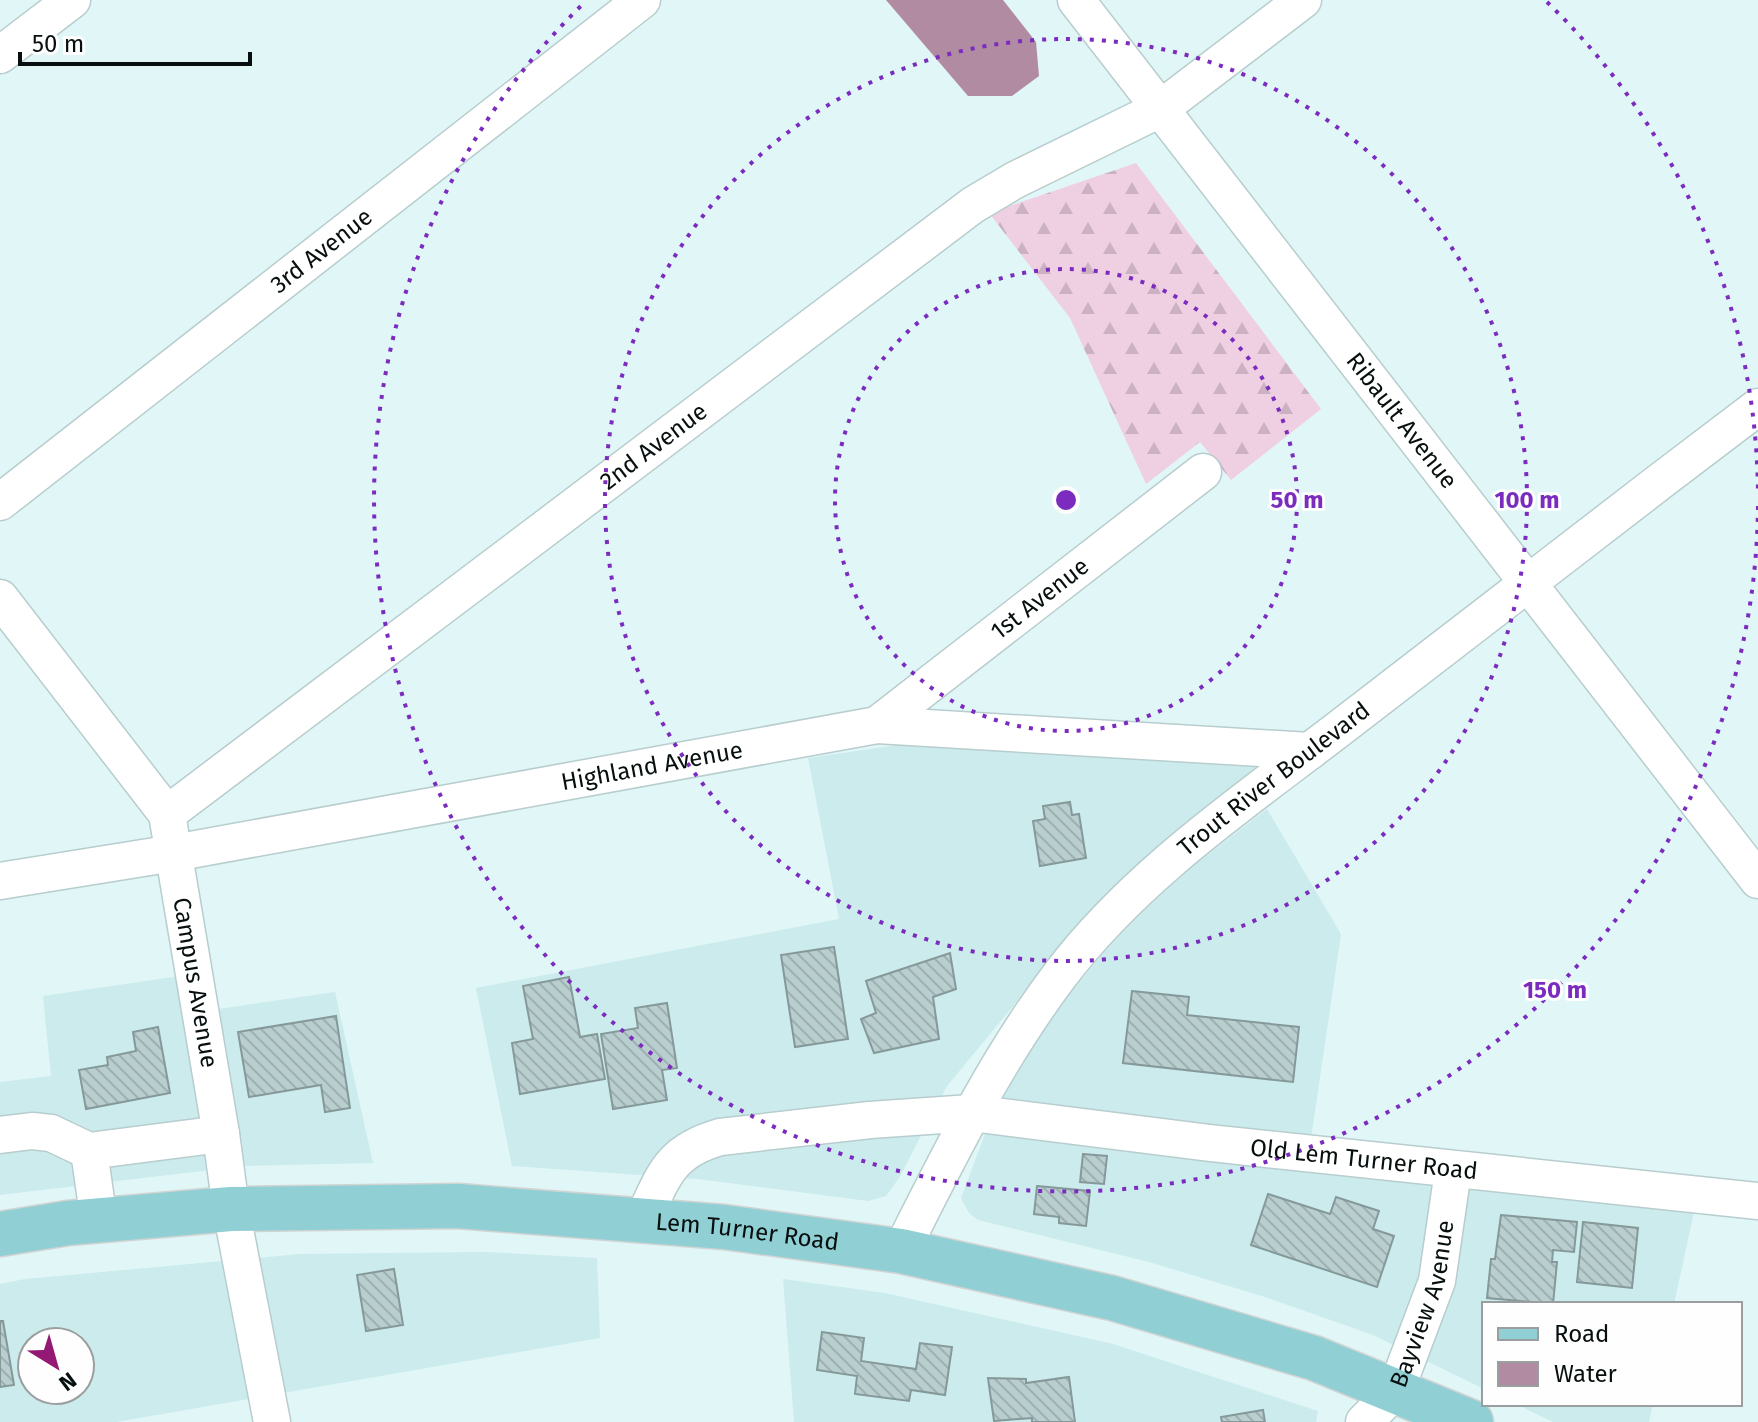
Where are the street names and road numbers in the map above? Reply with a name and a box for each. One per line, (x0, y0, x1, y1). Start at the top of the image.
street label: 3rd Avenue (265, 202, 378, 299)
street label: Ribault Avenue (1341, 347, 1463, 494)
street label: 2nd Avenue (595, 397, 713, 496)
street label: 1st Avenue (985, 552, 1094, 645)
street label: Trout River Boulevard (1172, 696, 1375, 862)
street label: Highland Avenue (559, 736, 745, 796)
street label: Campus Avenue (167, 895, 224, 1070)
street label: Old Lem Turner Road (1249, 1133, 1479, 1185)
street label: Lem Turner Road (655, 1208, 841, 1256)
street label: Bayview Avenue (1384, 1218, 1460, 1391)

